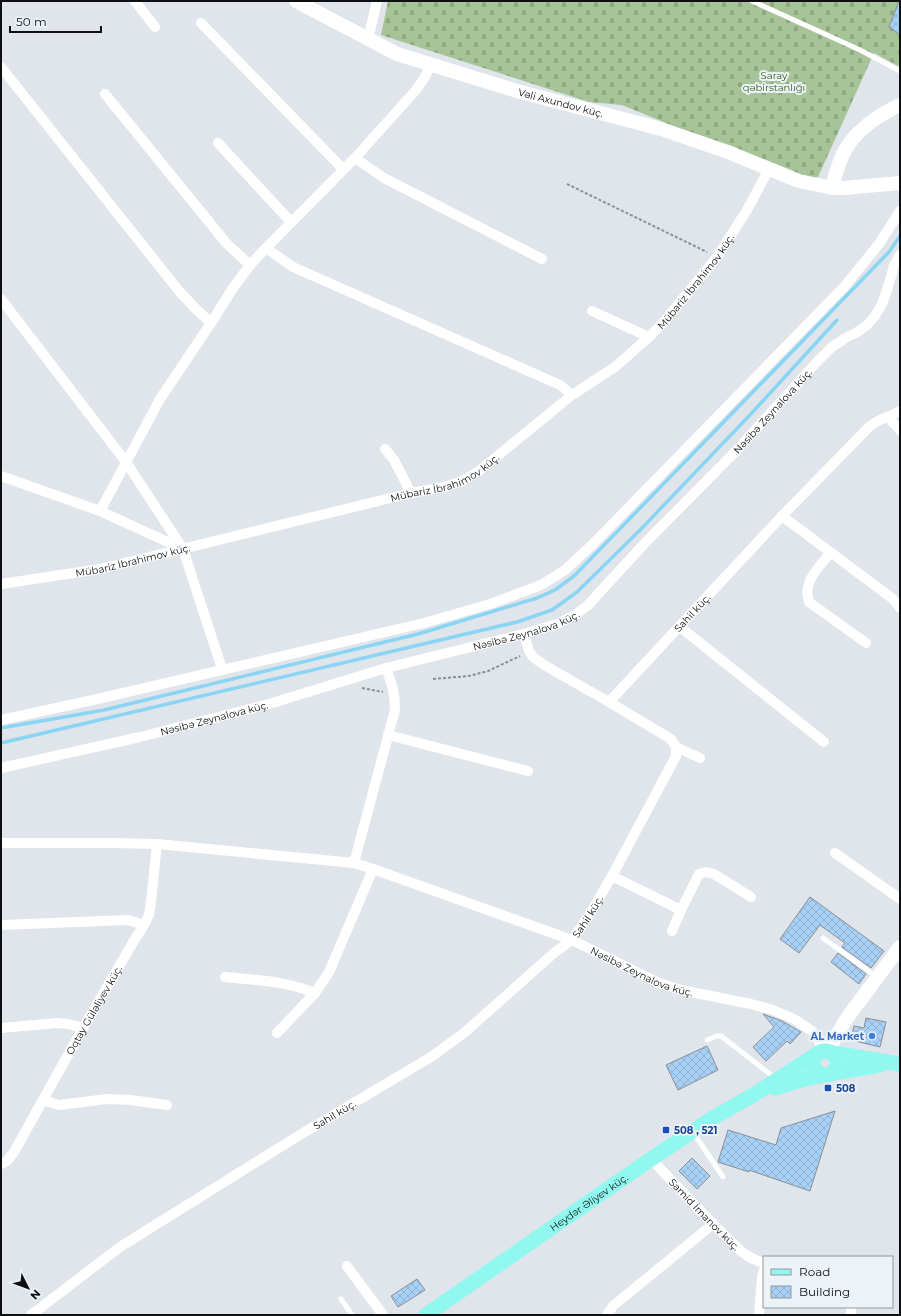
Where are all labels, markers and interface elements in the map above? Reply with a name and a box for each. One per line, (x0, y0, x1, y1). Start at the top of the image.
scale bar (10, 8, 101, 34)
text: 50 m (16, 14, 47, 29)
park label: Saray qəbirstanlığı (743, 69, 805, 94)
street label: Vəli Axundov küç. (517, 85, 605, 120)
street label: Mübariz İbrahimov küç. (654, 231, 737, 332)
street label: Nəsibə Zeynalova küç. (730, 365, 815, 456)
street label: Mübariz İbrahimov küç. (389, 451, 502, 504)
street label: Mübariz İbrahimov küç. (74, 541, 192, 579)
street label: Sahil küç. (671, 591, 713, 635)
street label: Nəsibə Zeynalova küç. (471, 608, 582, 653)
street label: Nəsibə Zeynalova küç. (159, 698, 270, 738)
street label: Sahil küç. (569, 893, 606, 940)
street label: Nəsibə Zeynalova küç. (588, 944, 694, 999)
street label: Oqtay Güləliyev küç. (63, 963, 125, 1057)
place label: AL Market (809, 1030, 865, 1043)
marker: AL Market (867, 1031, 877, 1041)
place label: 508 (836, 1082, 856, 1095)
marker: 508 (823, 1083, 833, 1093)
street label: Sahil küç. (311, 1097, 358, 1132)
place label: 508 , 521 (674, 1124, 717, 1137)
marker: 508 , 521 (661, 1125, 671, 1135)
street label: Heydər Əliyev küç. (547, 1171, 630, 1234)
street label: Samid İmanov küç. (666, 1176, 743, 1253)
legend (763, 1256, 893, 1308)
text: Road (799, 1264, 830, 1279)
north arrow (8, 1268, 48, 1308)
text: Building (799, 1284, 850, 1299)
text: N (27, 1287, 44, 1303)

